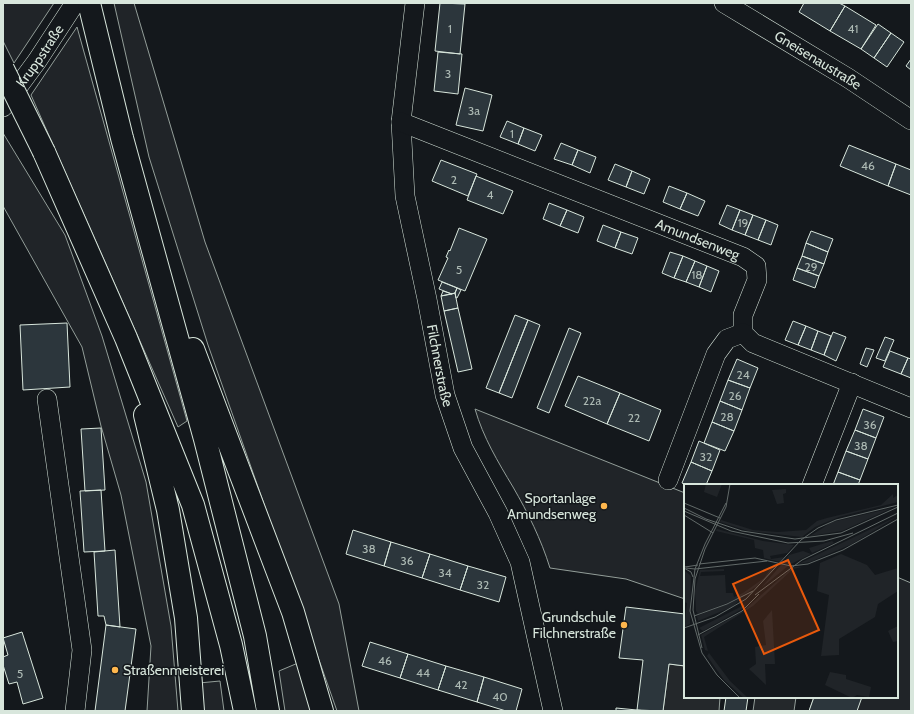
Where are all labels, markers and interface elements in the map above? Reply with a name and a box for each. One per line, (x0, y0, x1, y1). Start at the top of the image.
street label: Kruppstraße (12, 21, 67, 91)
house number: 1 (448, 21, 452, 36)
house number: 41 (848, 21, 858, 36)
street label: Gneisenaustraße (771, 27, 865, 94)
house number: 3 (445, 66, 451, 81)
house number: 3a (468, 103, 480, 118)
house number: 1 (510, 126, 514, 141)
house number: 46 (861, 158, 875, 173)
house number: 2 (451, 172, 457, 187)
house number: 4 (487, 187, 494, 202)
street label: Amundsenweg (653, 214, 743, 264)
house number: 19 (738, 215, 749, 230)
house number: 29 (804, 259, 818, 274)
house number: 5 (456, 262, 462, 277)
house number: 18 (691, 267, 703, 282)
street label: Filchnerstraße (423, 323, 457, 409)
house number: 24 (736, 367, 750, 382)
house number: 26 (728, 388, 742, 403)
house number: 22a (583, 393, 601, 408)
house number: 28 (720, 409, 734, 424)
house number: 22 (628, 410, 640, 425)
house number: 36 (863, 417, 877, 432)
house number: 38 (854, 438, 868, 453)
house number: 32 (700, 449, 712, 464)
inset map (684, 484, 898, 698)
place label: Sportanlage Amundsenweg (507, 489, 597, 523)
marker: Sportanlage Amundsenweg (599, 501, 609, 511)
house number: 38 (362, 541, 376, 556)
house number: 36 (400, 553, 414, 568)
house number: 34 (438, 565, 452, 580)
house number: 32 (477, 577, 489, 592)
place label: Grundschule Filchnerstraße (532, 608, 616, 642)
marker: Grundschule Filchnerstraße (619, 620, 629, 630)
house number: 46 (378, 653, 392, 668)
place label: Straßenmeisterei (123, 661, 224, 679)
marker: Straßenmeisterei (110, 665, 120, 675)
house number: 44 (416, 665, 430, 680)
house number: 5 (17, 666, 23, 681)
house number: 42 (454, 677, 468, 692)
house number: 40 (492, 689, 508, 704)

